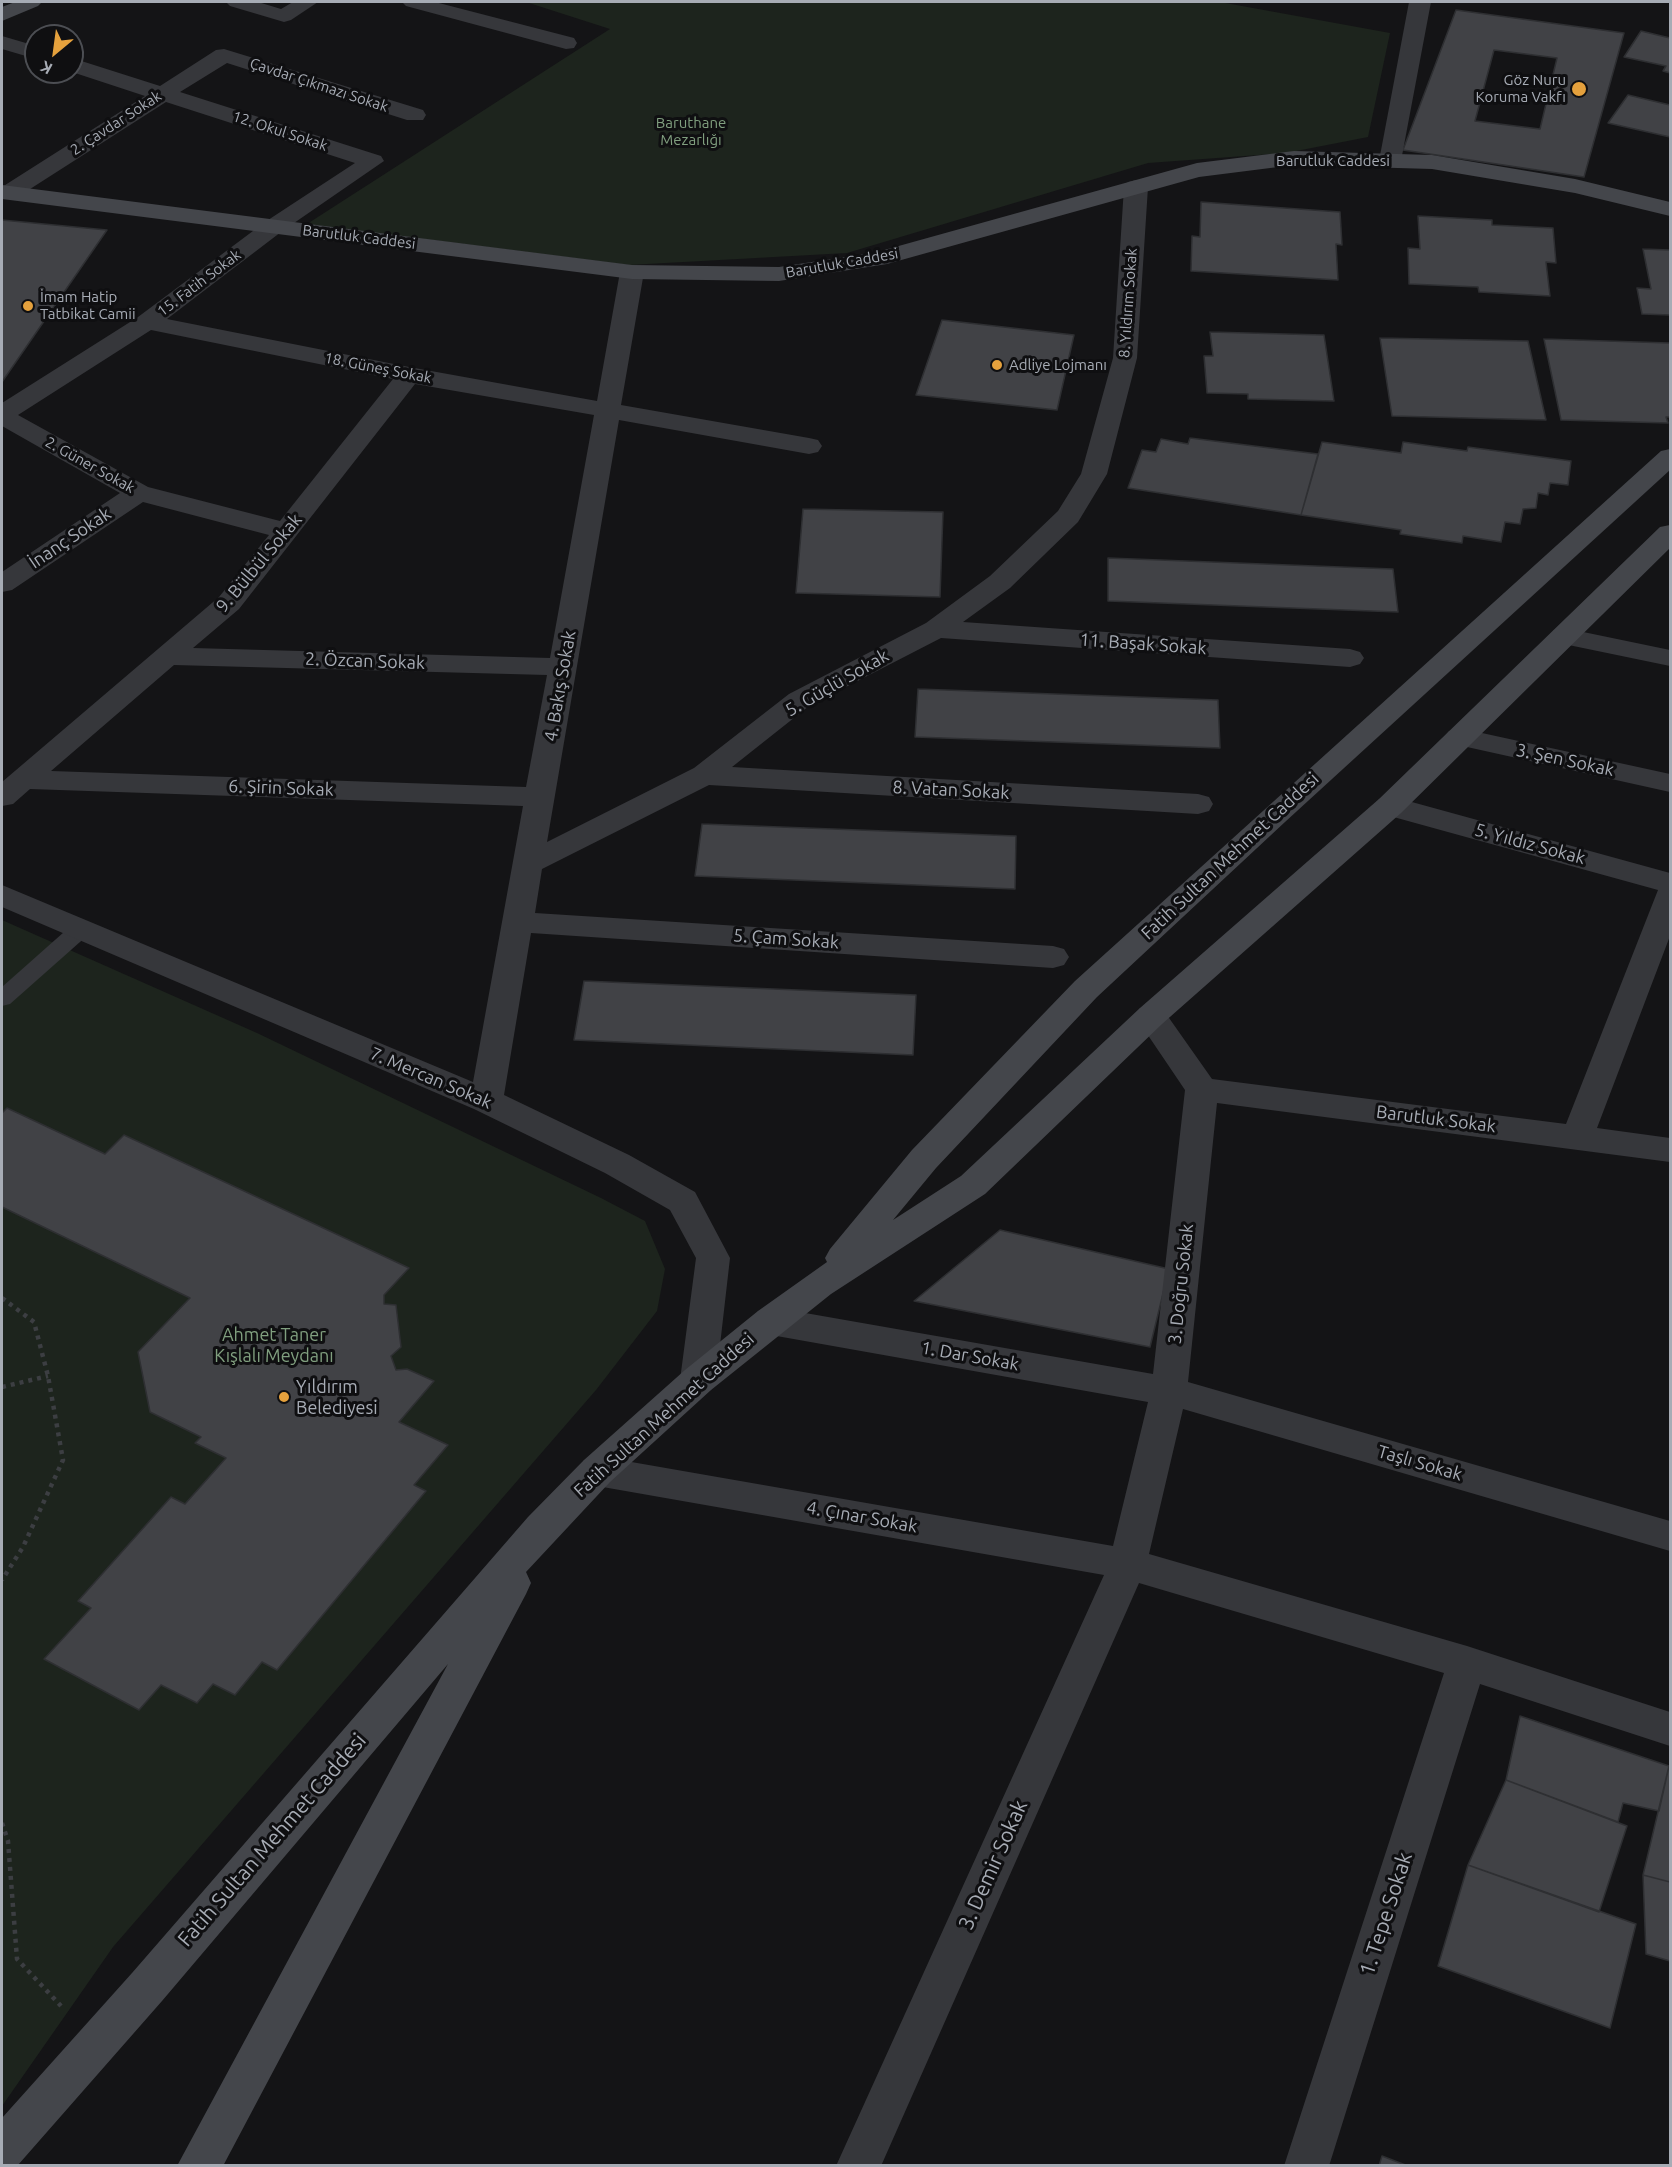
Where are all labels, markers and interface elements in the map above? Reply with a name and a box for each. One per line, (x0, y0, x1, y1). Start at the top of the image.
north arrow (24, 24, 84, 84)
street label: Çavdar Çıkmazı Sokak (248, 54, 390, 116)
text: K (37, 58, 55, 78)
place label: Göz Nuru Koruma Vakfı (1475, 71, 1566, 106)
marker: Göz Nuru Koruma Vakfı (1570, 80, 1588, 98)
street label: 2. Çavdar Sokak (67, 87, 165, 159)
street label: 12. Okul Sokak (230, 107, 330, 155)
park label: Baruthane Mezarlığı (656, 114, 726, 149)
street label: Barutluk Caddesi (1276, 152, 1390, 170)
street label: Barutluk Caddesi (301, 221, 417, 253)
street label: Barutluk Caddesi (784, 244, 900, 282)
street label: 15. Fatih Sokak (154, 246, 244, 320)
street label: 8. Yıldırım Sokak (1115, 247, 1141, 359)
place label: İmam Hatip Tatbikat Camii (40, 288, 136, 323)
marker: İmam Hatip Tatbikat Camii (21, 299, 35, 313)
street label: 18. Güneş Sokak (323, 349, 433, 387)
place label: Adliye Lojmanı (1009, 356, 1107, 374)
marker: Adliye Lojmanı (990, 358, 1004, 372)
street label: 2. Güner Sokak (42, 433, 138, 497)
street label: İnanç Sokak (25, 503, 115, 573)
street label: 9. Bülbül Sokak (211, 509, 307, 617)
street label: 4. Bakış Sokak (540, 629, 580, 743)
street label: 11. Başak Sokak (1079, 629, 1207, 659)
street label: 5. Güçlü Sokak (781, 645, 893, 721)
street label: 2. Özcan Sokak (305, 648, 425, 674)
street label: 3. Şen Sokak (1514, 739, 1616, 781)
street label: Fatih Sultan Mehmet Caddesi (1137, 768, 1323, 944)
street label: 6. Şirin Sokak (228, 775, 334, 801)
street label: 8. Vatan Sokak (892, 776, 1010, 804)
street label: 5. Yıldız Sokak (1472, 819, 1588, 869)
street label: 5. Çam Sokak (732, 925, 840, 953)
street label: 7. Mercan Sokak (367, 1043, 495, 1113)
street label: Barutluk Sokak (1375, 1101, 1497, 1137)
street label: 3. Doğru Sokak (1164, 1223, 1198, 1345)
park label: Ahmet Taner Kışlalı Meydanı (214, 1324, 334, 1366)
street label: Fatih Sultan Mehmet Caddesi (569, 1328, 759, 1502)
street label: 1. Dar Sokak (919, 1337, 1021, 1375)
place label: Yıldırım Belediyesi (296, 1376, 378, 1418)
marker: Yıldırım Belediyesi (277, 1390, 291, 1404)
street label: Taşlı Sokak (1375, 1441, 1465, 1485)
street label: 4. Çınar Sokak (805, 1497, 919, 1537)
street label: Fatih Sultan Mehmet Caddesi (173, 1728, 371, 1952)
street label: 3. Demir Sokak (953, 1796, 1033, 1934)
street label: 1. Tepe Sokak (1354, 1849, 1418, 1979)

